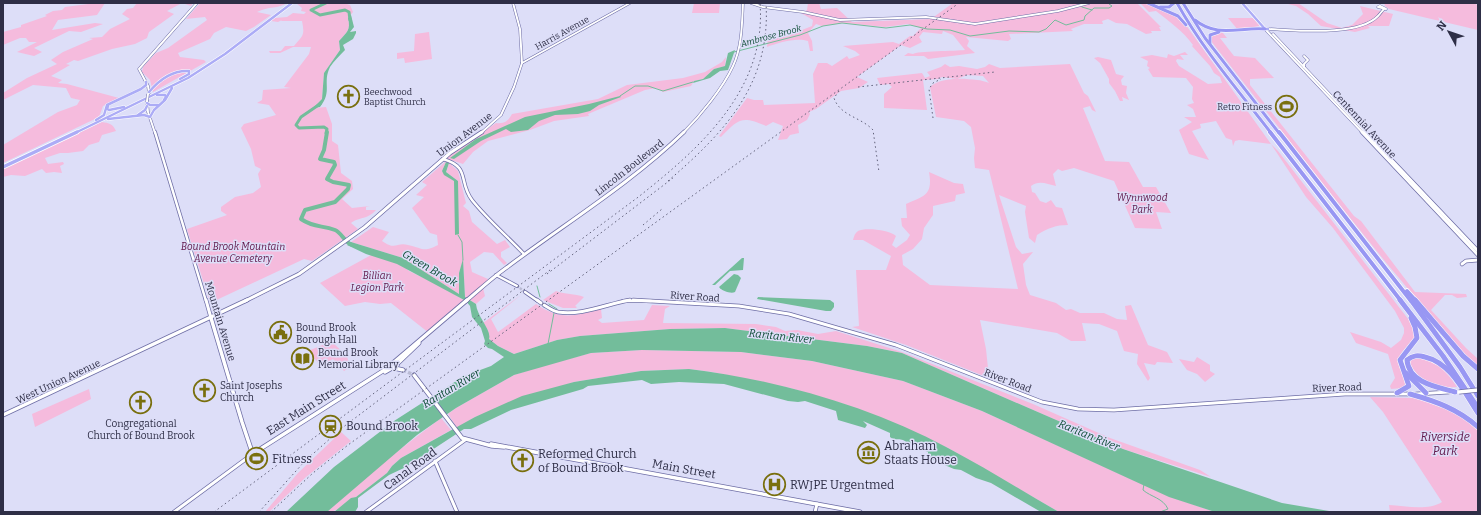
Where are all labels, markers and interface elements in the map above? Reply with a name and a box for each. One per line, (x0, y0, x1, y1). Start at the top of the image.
north arrow (1429, 12, 1469, 52)
street label: Harris Avenue (533, 14, 591, 52)
text: N (1434, 18, 1450, 33)
water label: Ambrose Brook (739, 23, 802, 49)
church icon: Beechwood Baptist Church (336, 84, 362, 110)
place label: Beechwood Baptist Church (364, 87, 426, 107)
street label: Centennial Avenue (1330, 88, 1399, 161)
sports icon: Retro Fitness (1274, 94, 1300, 120)
place label: Retro Fitness (1217, 102, 1272, 112)
street label: Union Avenue (435, 110, 495, 159)
street label: Lincoln Boulevard (593, 137, 666, 198)
park label: Wynnwood Park (1116, 192, 1168, 216)
park label: Bound Brook Mountain Avenue Cemetery (181, 241, 285, 265)
water label: Green Brook (400, 247, 460, 290)
park label: Billian Legion Park (350, 270, 404, 294)
street label: Mountain Avenue (202, 280, 238, 362)
street label: River Road (670, 289, 720, 305)
public building icon: Bound Brook Borough Hall (267, 320, 293, 346)
place label: Bound Brook Borough Hall (296, 322, 357, 346)
water label: Raritan River (748, 327, 814, 346)
library icon: Bound Brook Memorial Library (290, 345, 316, 371)
place label: Bound Brook Memorial Library (318, 347, 399, 371)
street label: West Union Avenue (14, 357, 102, 407)
water label: Raritan River (420, 366, 483, 411)
street label: River Road (982, 366, 1033, 395)
church icon: Saint Josephs Church (192, 378, 218, 404)
street label: East Main Street (264, 378, 349, 438)
place label: Saint Josephs Church (220, 380, 283, 404)
street label: River Road (1312, 381, 1362, 395)
church icon: Congregational Church of Bound Brook (128, 390, 154, 416)
station icon: Bound Brook (318, 413, 344, 439)
water label: Raritan River (1056, 417, 1122, 454)
place label: Congregational Church of Bound Brook (87, 418, 195, 442)
place label: Bound Brook (346, 419, 418, 433)
park label: Riverside Park (1420, 430, 1470, 458)
place label: Abraham Staats House (884, 439, 957, 467)
museum icon: Abraham Staats House (856, 440, 882, 466)
street label: Canal Road (381, 445, 439, 493)
sports icon: Fitness (244, 446, 270, 472)
place label: Reformed Church of Bound Brook (538, 447, 637, 475)
church icon: Reformed Church of Bound Brook (509, 448, 535, 474)
place label: Fitness (272, 452, 312, 466)
street label: Main Street (651, 457, 718, 482)
hospital icon: RWJPE Urgentmed (762, 472, 788, 498)
place label: RWJPE Urgentmed (790, 478, 894, 492)

